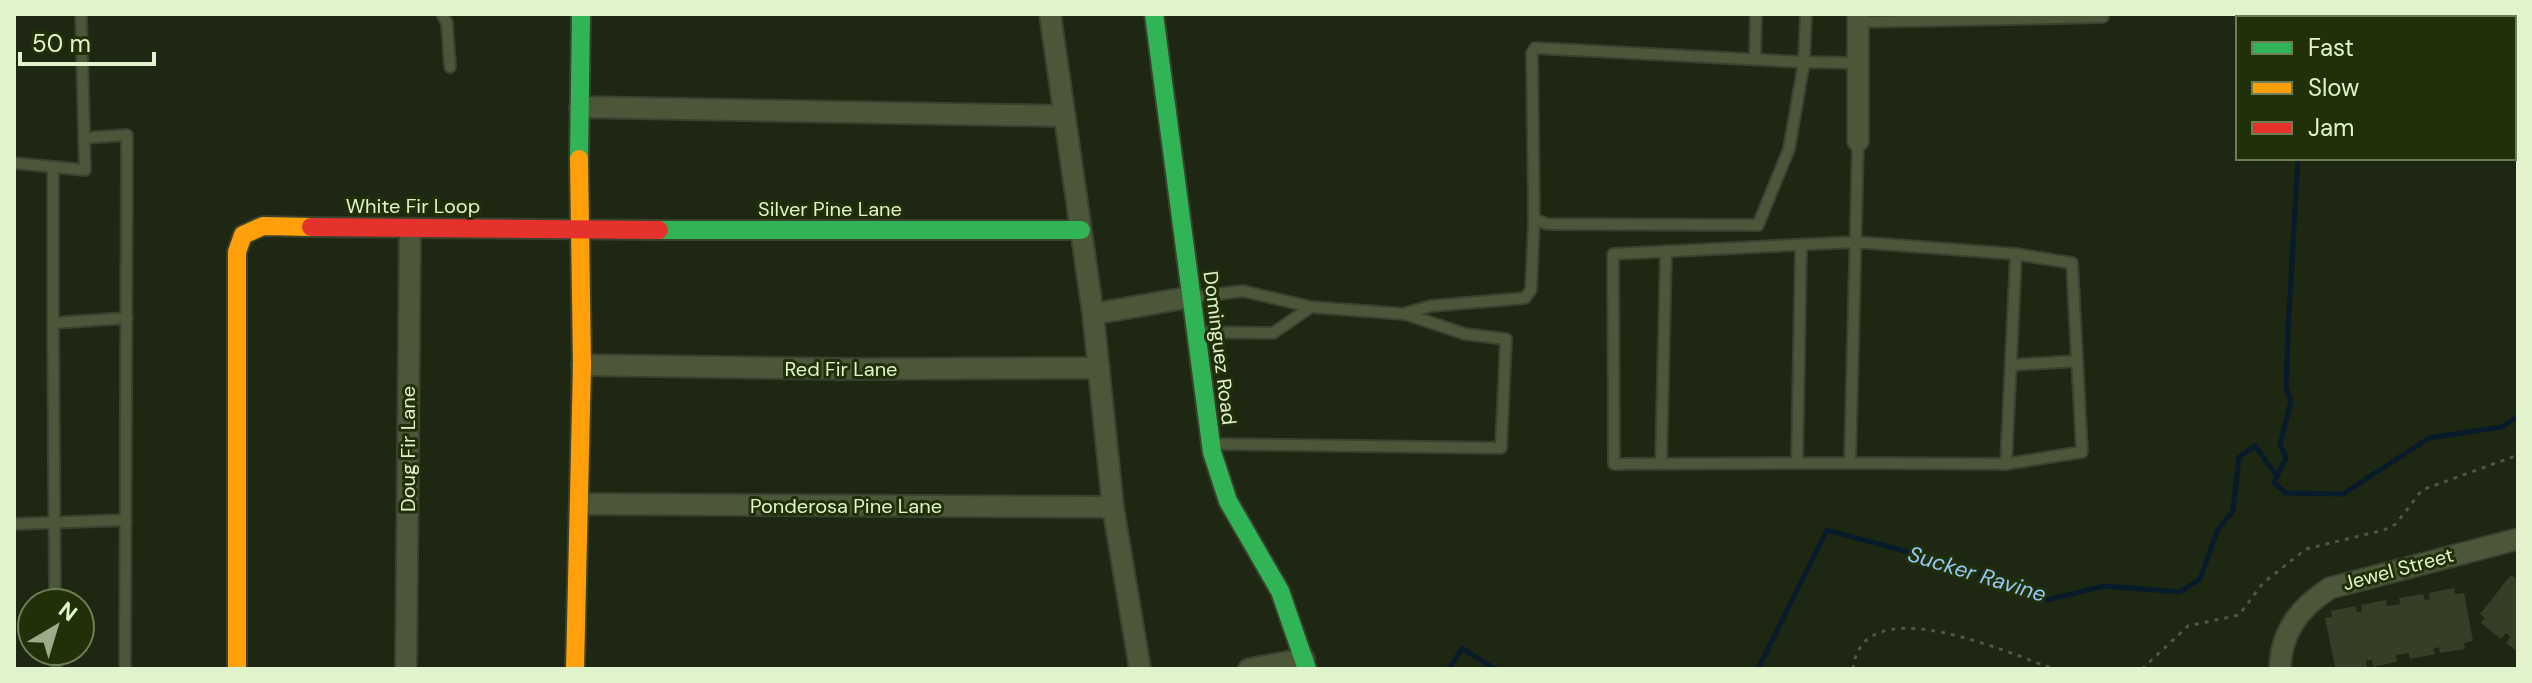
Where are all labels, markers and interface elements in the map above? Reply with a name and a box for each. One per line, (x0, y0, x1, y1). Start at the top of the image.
scale bar (20, 16, 154, 66)
legend (2236, 16, 2516, 160)
text: 50 m (32, 28, 91, 59)
text: Fast (2308, 32, 2354, 63)
text: Slow (2308, 72, 2359, 103)
text: Jam (2308, 112, 2354, 143)
street label: White Fir Loop (346, 193, 480, 219)
street label: Silver Pine Lane (758, 196, 902, 222)
street label: Dominguez Road (1198, 270, 1242, 426)
street label: Red Fir Lane (785, 356, 897, 382)
street label: Doug Fir Lane (395, 386, 421, 512)
street label: Ponderosa Pine Lane (750, 493, 942, 519)
water label: Sucker Ravine (1904, 539, 2050, 609)
street label: Jewel Street (2340, 542, 2456, 596)
north arrow (16, 587, 96, 667)
text: N (53, 595, 83, 628)

